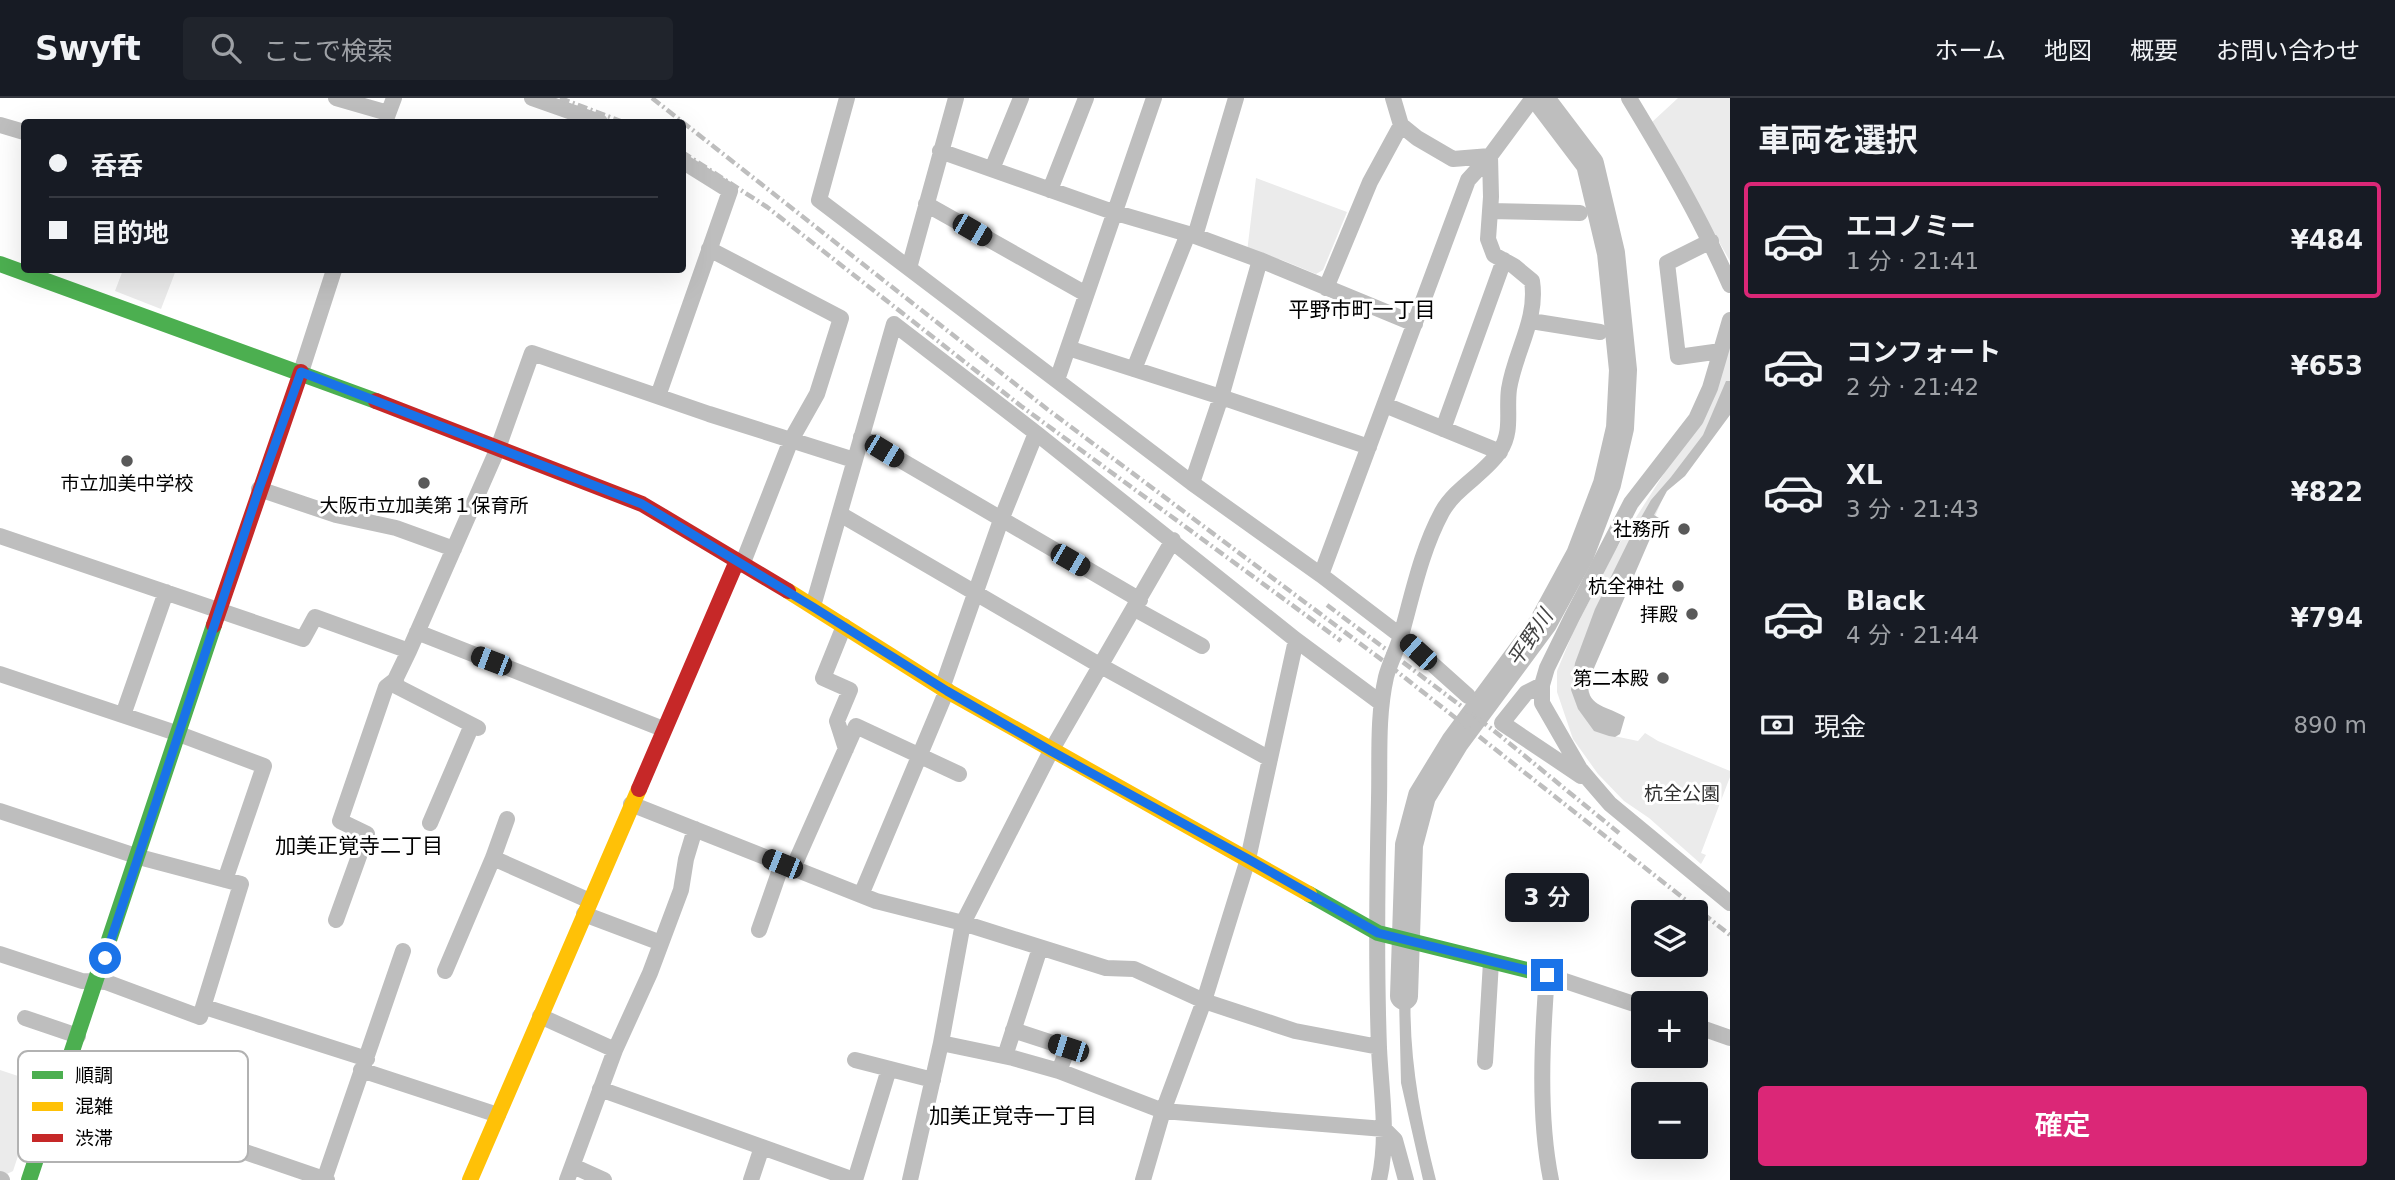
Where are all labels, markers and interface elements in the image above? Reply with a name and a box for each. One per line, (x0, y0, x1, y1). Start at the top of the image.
search box (183, 17, 673, 80)
text: Swyft (35, 29, 141, 68)
icon: search (207, 29, 245, 67)
text: ここで検索 (263, 36, 393, 66)
text: ホーム (1935, 37, 2006, 65)
text: 地図 (2044, 37, 2092, 65)
text: 概要 (2130, 37, 2178, 65)
text: お問い合わせ (2216, 37, 2360, 65)
text: 車両を選択 (1758, 121, 1918, 159)
text: 呑呑 (91, 151, 143, 181)
icon: car (1762, 209, 1825, 272)
car (949, 210, 996, 250)
text: エコノミー (1846, 211, 1976, 241)
text: 目的地 (91, 218, 169, 248)
text: ¥484 (2291, 225, 2363, 255)
text: 1 分 · 21:41 (1846, 248, 1979, 274)
district label: 平野市町一丁目 (1289, 298, 1436, 322)
icon: car (1762, 335, 1825, 398)
text: コンフォート (1846, 337, 2001, 367)
text: ¥653 (2291, 351, 2363, 381)
text: 2 分 · 21:42 (1846, 374, 1979, 400)
car (861, 431, 908, 471)
marker: 市立加美中学校 (119, 453, 135, 469)
text: XL (1846, 460, 1883, 490)
icon: car (1762, 461, 1825, 524)
place label: 市立加美中学校 (60, 472, 194, 494)
marker: 大阪市立加美第１保育所 (416, 475, 432, 491)
text: ¥822 (2291, 477, 2363, 507)
place label: 大阪市立加美第１保育所 (319, 494, 529, 516)
text: 3 分 · 21:43 (1846, 496, 1979, 522)
place label: 社務所 (1613, 518, 1670, 540)
marker: 社務所 (1676, 521, 1692, 537)
car (1047, 540, 1094, 580)
place label: 杭全神社 (1588, 575, 1664, 597)
marker: 杭全神社 (1670, 578, 1686, 594)
text: Black (1846, 586, 1925, 616)
icon: car (1762, 587, 1825, 650)
place label: 拝殿 (1640, 603, 1678, 625)
text: ¥794 (2291, 603, 2363, 633)
water label: 平野川 (1502, 604, 1559, 671)
marker: 拝殿 (1684, 606, 1700, 622)
text: 4 分 · 21:44 (1846, 622, 1979, 648)
car (1396, 630, 1441, 674)
car (468, 644, 515, 678)
place label: 第二本殿 (1573, 667, 1649, 689)
marker: 第二本殿 (1655, 670, 1671, 686)
icon: cash (1758, 706, 1796, 744)
text: 現金 (1814, 712, 1866, 742)
text: 890 m (2293, 712, 2367, 738)
park label: 杭全公園 (1644, 782, 1720, 804)
district label: 加美正覚寺二丁目 (275, 834, 443, 858)
car (759, 846, 806, 882)
callout: 3 分 (1505, 874, 1589, 922)
text: 3 分 (1523, 884, 1571, 910)
map controls (1631, 900, 1708, 1159)
button: layers (1631, 900, 1708, 977)
route start (89, 942, 121, 974)
route end (1531, 959, 1563, 991)
button: + (1631, 991, 1708, 1068)
car (1045, 1032, 1092, 1064)
legend (18, 1051, 248, 1162)
text: 順調 (75, 1064, 113, 1086)
button: − (1631, 1082, 1708, 1159)
button: 確定 (1758, 1086, 2367, 1166)
text: 混雑 (75, 1095, 113, 1117)
district label: 加美正覚寺一丁目 (929, 1104, 1097, 1128)
text: 渋滞 (75, 1127, 113, 1149)

